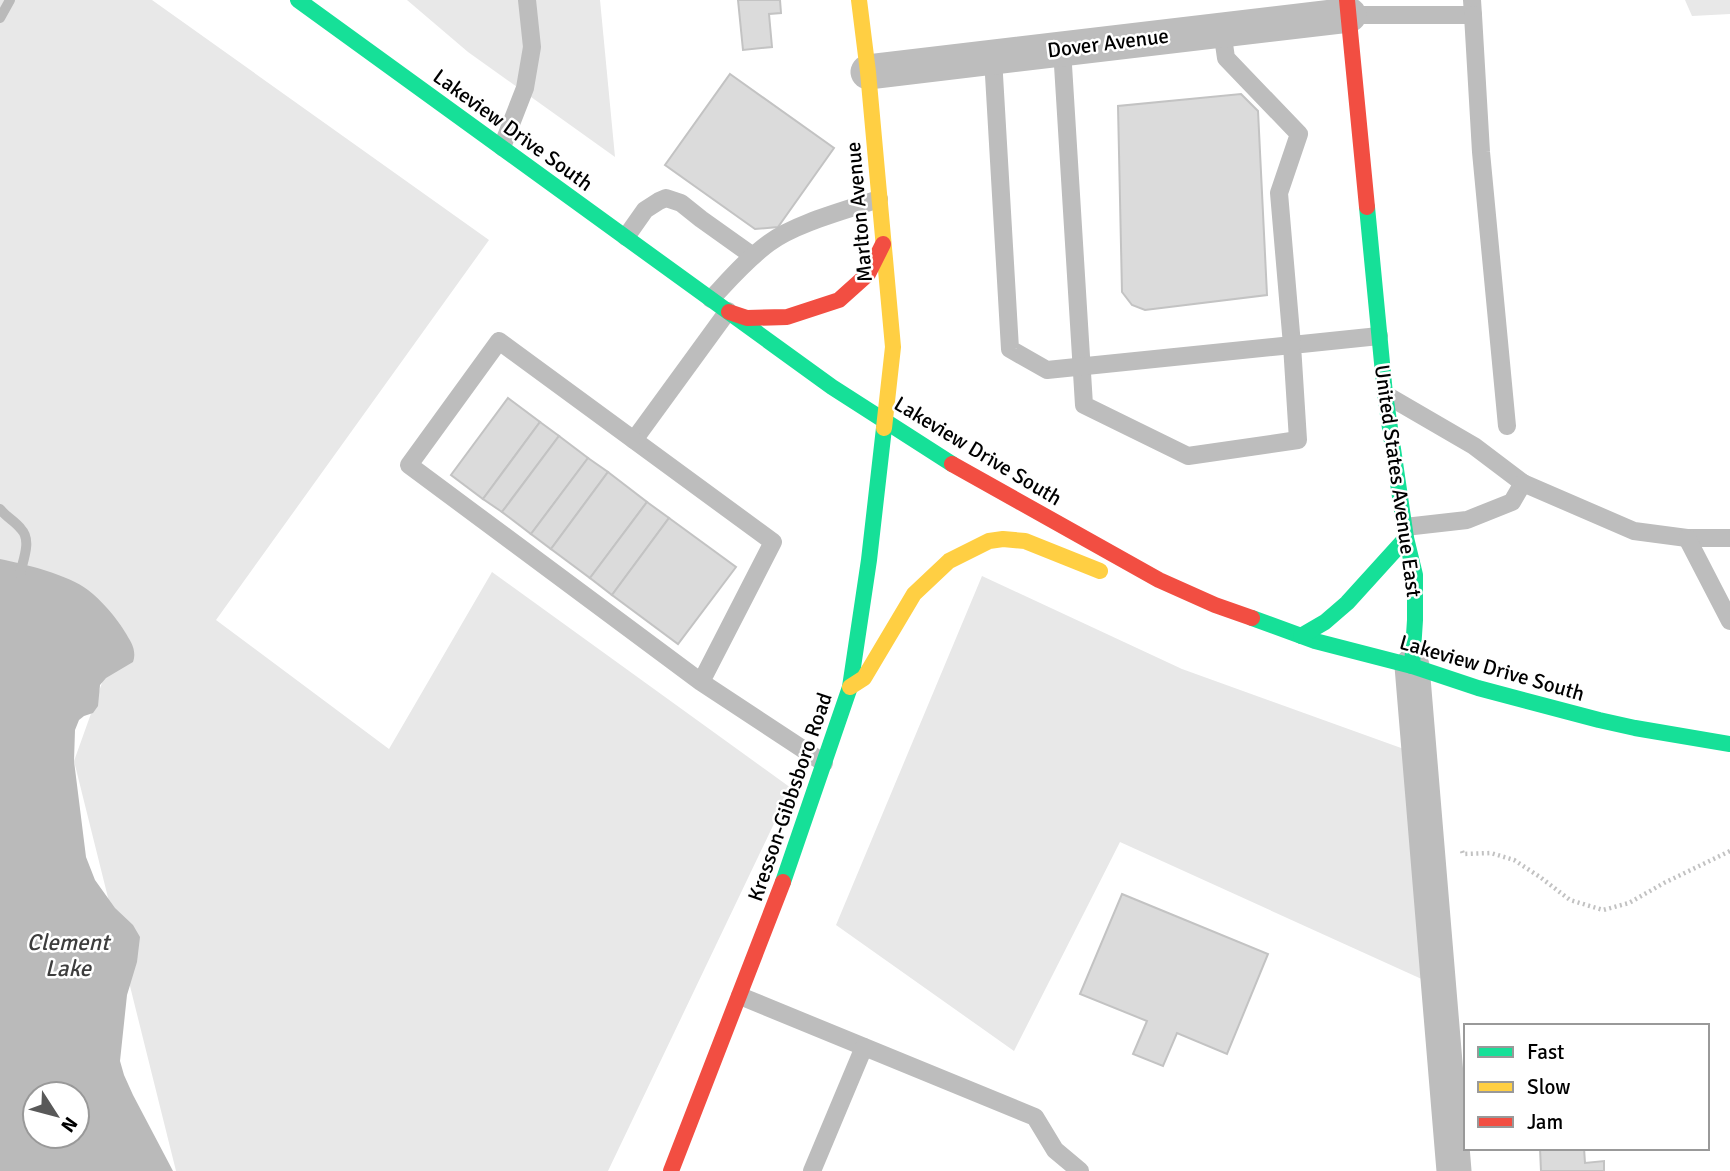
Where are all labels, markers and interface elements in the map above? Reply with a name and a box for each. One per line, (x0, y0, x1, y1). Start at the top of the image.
street label: Dover Avenue (1046, 23, 1170, 63)
street label: Lakeview Drive South (428, 63, 598, 197)
street label: Marlton Avenue (840, 141, 878, 283)
street label: United States Avenue East (1369, 363, 1427, 599)
street label: Lakeview Drive South (889, 391, 1067, 511)
street label: Lakeview Drive South (1396, 629, 1588, 707)
street label: Kresson-Gibbsboro Road (742, 689, 838, 905)
water label: Clement Lake (27, 928, 112, 983)
legend (1464, 1024, 1709, 1150)
text: Fast (1527, 1039, 1564, 1065)
text: Slow (1527, 1074, 1571, 1100)
north arrow (21, 1080, 91, 1150)
text: Jam (1527, 1109, 1563, 1135)
text: N (55, 1112, 83, 1137)

